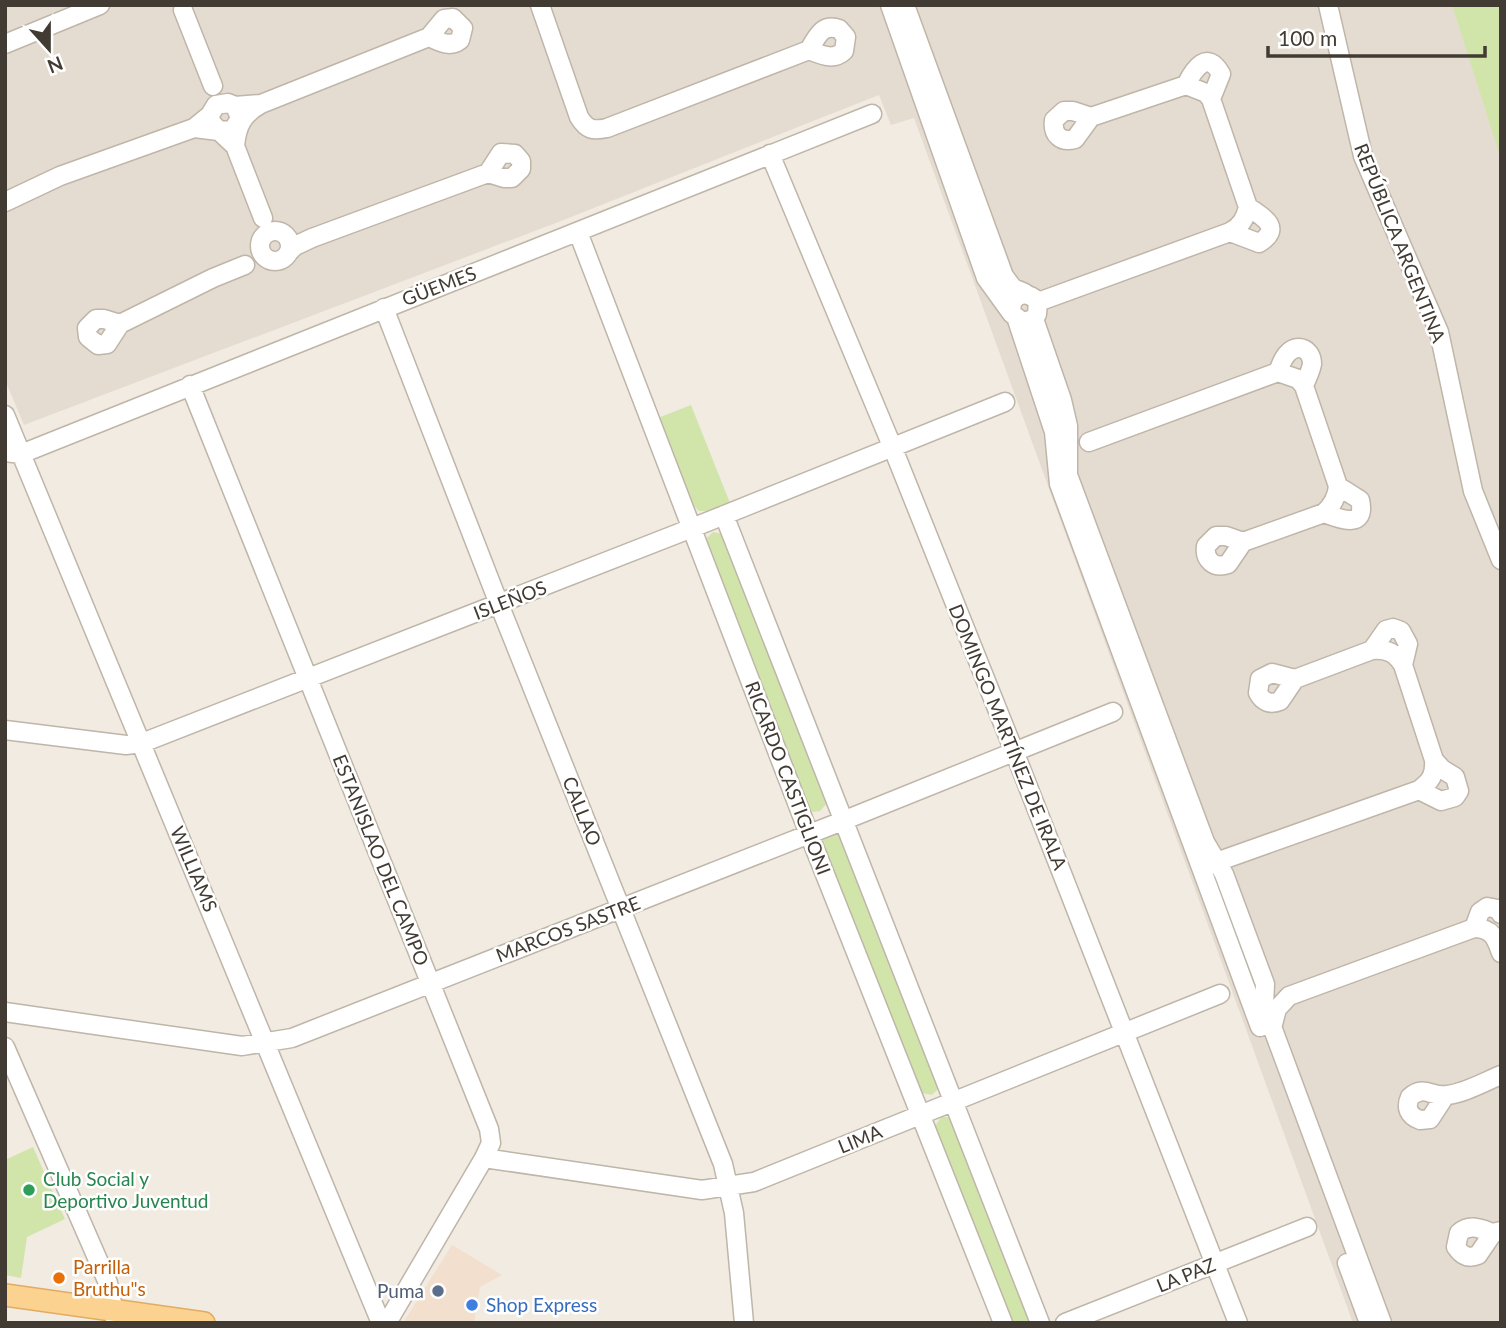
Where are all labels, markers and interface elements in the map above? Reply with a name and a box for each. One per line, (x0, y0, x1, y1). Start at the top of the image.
north arrow (14, 14, 84, 84)
scale bar (1268, 14, 1485, 58)
text: 100 m (1278, 25, 1337, 50)
text: N (44, 52, 66, 79)
street label: REPÚBLICA ARGENTINA (1350, 140, 1451, 346)
street label: GÜEMES (398, 261, 479, 310)
street label: ISLEÑOS (470, 575, 550, 624)
street label: DOMINGO MARTÍNEZ DE IRALA (945, 601, 1072, 873)
street label: RICARDO CASTIGLIONI (741, 678, 836, 878)
street label: ESTANISLAO DEL CAMPO (329, 751, 434, 969)
street label: CALLAO (558, 773, 607, 849)
street label: WILLIAMS (166, 823, 223, 915)
street label: MARCOS SASTRE (493, 890, 643, 967)
street label: LIMA (834, 1119, 885, 1158)
place label: Club Social y Deportivo Juventud (43, 1167, 208, 1212)
marker: Club Social y Deportivo Juventud (21, 1182, 37, 1198)
street label: LA PAZ (1153, 1252, 1219, 1297)
place label: Parrilla Bruthu"s (73, 1255, 146, 1300)
marker: Parrilla Bruthu"s (51, 1270, 67, 1286)
place label: Puma (377, 1279, 424, 1302)
marker: Puma (430, 1283, 446, 1299)
place label: Shop Express (486, 1293, 597, 1316)
marker: Shop Express (464, 1297, 480, 1313)

